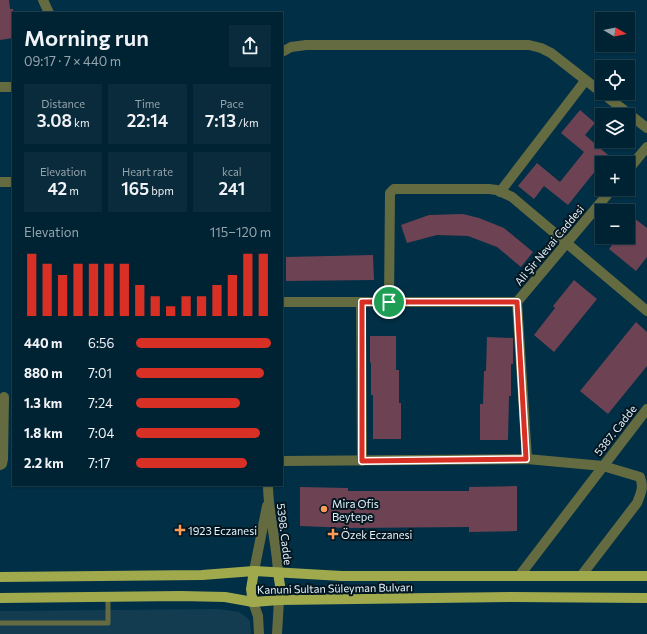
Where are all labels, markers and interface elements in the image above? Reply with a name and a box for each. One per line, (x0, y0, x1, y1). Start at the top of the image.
north arrow (595, 12, 635, 52)
map controls (595, 12, 635, 244)
text: Morning run (24, 24, 149, 51)
button: share (229, 25, 271, 67)
text: 09:17 · 7 × 440 m (24, 53, 121, 69)
button: locate (595, 60, 635, 100)
text: Distance (41, 97, 85, 110)
text: Time (135, 97, 160, 110)
text: Pace (220, 97, 244, 110)
button: layers (595, 108, 635, 148)
text: 3.08 (37, 110, 72, 131)
text: 22:14 (127, 110, 168, 131)
text: 7:13 (205, 110, 236, 131)
text: km (72, 116, 90, 129)
text: /km (236, 116, 259, 129)
button: + (595, 156, 635, 196)
text: Elevation (40, 165, 86, 178)
text: Heart rate (122, 165, 173, 178)
text: kcal (222, 165, 242, 178)
text: 42 (47, 178, 67, 199)
text: 165 (121, 178, 149, 199)
text: 241 (218, 178, 245, 199)
text: m (67, 184, 79, 197)
text: bpm (149, 184, 174, 197)
street label: Ali Şir Nevai Caddesi (512, 202, 587, 288)
button: − (595, 204, 635, 244)
text: Elevation (24, 224, 79, 240)
text: 115–120 m (210, 224, 271, 240)
pin (372, 285, 406, 319)
icon: arrive (378, 291, 400, 313)
text: 440 m (24, 335, 62, 351)
text: 6:56 (88, 335, 114, 351)
text: 880 m (24, 365, 63, 381)
text: 7:01 (88, 365, 112, 381)
text: 1.3 km (24, 395, 62, 411)
text: 7:24 (88, 395, 113, 411)
street label: 5387. Cadde (591, 402, 639, 458)
text: 1.8 km (24, 425, 62, 441)
text: 7:04 (88, 425, 114, 441)
text: 2.2 km (24, 455, 64, 471)
text: 7:17 (88, 455, 110, 471)
place label: Mira Ofis Beytepe (332, 497, 379, 523)
street label: 5398. Cadde (275, 502, 295, 566)
marker: Mira Ofis Beytepe (319, 504, 329, 514)
place label: 1923 Eczanesi (188, 524, 257, 537)
marker: 1923 Eczanesi (175, 525, 185, 535)
place label: Özek Eczanesi (341, 527, 413, 541)
marker: Özek Eczanesi (328, 529, 338, 539)
street label: Kanuni Sultan Süleyman Bulvarı (257, 580, 413, 596)

